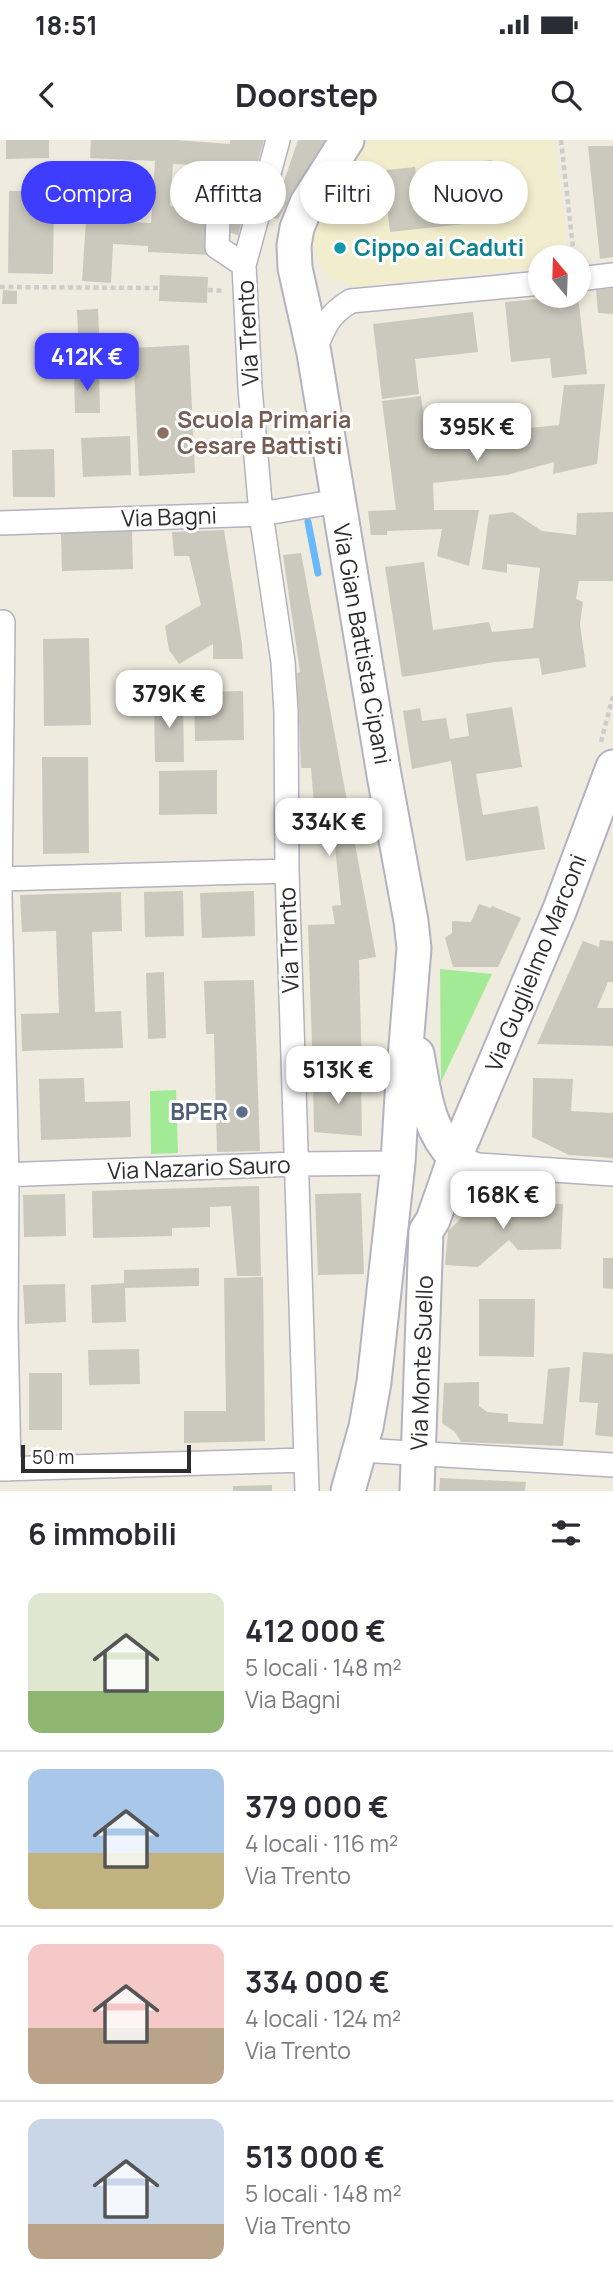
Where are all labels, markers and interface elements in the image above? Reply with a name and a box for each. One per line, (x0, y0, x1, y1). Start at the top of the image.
text: 18:51 (35, 7, 98, 43)
text: Doorstep (235, 73, 378, 117)
icon: back (28, 76, 66, 114)
icon: search (547, 76, 585, 114)
chip: Compra (21, 161, 156, 224)
chip: Affitta (170, 161, 286, 224)
chip: Filtri (300, 161, 395, 224)
chip: Nuovo (409, 161, 528, 224)
place label: Cippo ai Caduti (354, 231, 524, 263)
marker: Cippo ai Caduti (332, 240, 348, 256)
north arrow (528, 245, 592, 308)
map controls (528, 245, 591, 308)
street label: Via Trento (228, 279, 266, 387)
pin: 412K € (30, 334, 144, 393)
text: 412K € (51, 340, 123, 372)
place label: Scuola Primaria Cesare Battisti (177, 403, 351, 461)
pin: 395K € (420, 404, 534, 463)
text: 395K € (439, 410, 515, 442)
marker: Scuola Primaria Cesare Battisti (155, 425, 171, 441)
street label: Via Bagni (121, 498, 217, 534)
street label: Via Gian Battista Cipani (326, 521, 400, 767)
pin: 379K € (112, 670, 226, 730)
text: 379K € (132, 677, 206, 709)
pin: 334K € (272, 798, 386, 858)
text: 334K € (291, 805, 367, 837)
street label: Via Guglielmo Marconi (477, 849, 593, 1076)
street label: Via Trento (270, 887, 306, 994)
pin: 513K € (281, 1046, 395, 1106)
text: 513K € (302, 1053, 374, 1085)
place label: BPER (170, 1095, 228, 1127)
marker: BPER (234, 1104, 250, 1120)
street label: Via Nazario Sauro (107, 1148, 291, 1186)
pin: 168K € (446, 1172, 560, 1231)
text: 168K € (466, 1178, 540, 1210)
street label: Via Monte Suello (402, 1275, 440, 1451)
scale bar (21, 1442, 191, 1474)
text: 50 m (32, 1444, 74, 1470)
text: 6 immobili (28, 1513, 177, 1554)
icon: filters (547, 1514, 585, 1552)
text: 412 000 € (245, 1610, 386, 1651)
icon: home (84, 1621, 168, 1705)
text: 5 locali · 148 m² (245, 1651, 402, 1683)
text: Via Bagni (245, 1683, 341, 1715)
text: 379 000 € (245, 1786, 389, 1827)
icon: home (84, 1797, 168, 1881)
text: 4 locali · 116 m² (245, 1827, 398, 1859)
text: Via Trento (245, 1859, 351, 1891)
text: 334 000 € (245, 1961, 390, 2002)
icon: home (84, 1972, 168, 2056)
text: 4 locali · 124 m² (245, 2002, 401, 2034)
text: Via Trento (245, 2034, 351, 2066)
text: 513 000 € (245, 2136, 385, 2177)
icon: home (84, 2147, 168, 2231)
text: 5 locali · 148 m² (245, 2177, 402, 2209)
text: Via Trento (245, 2209, 351, 2241)

